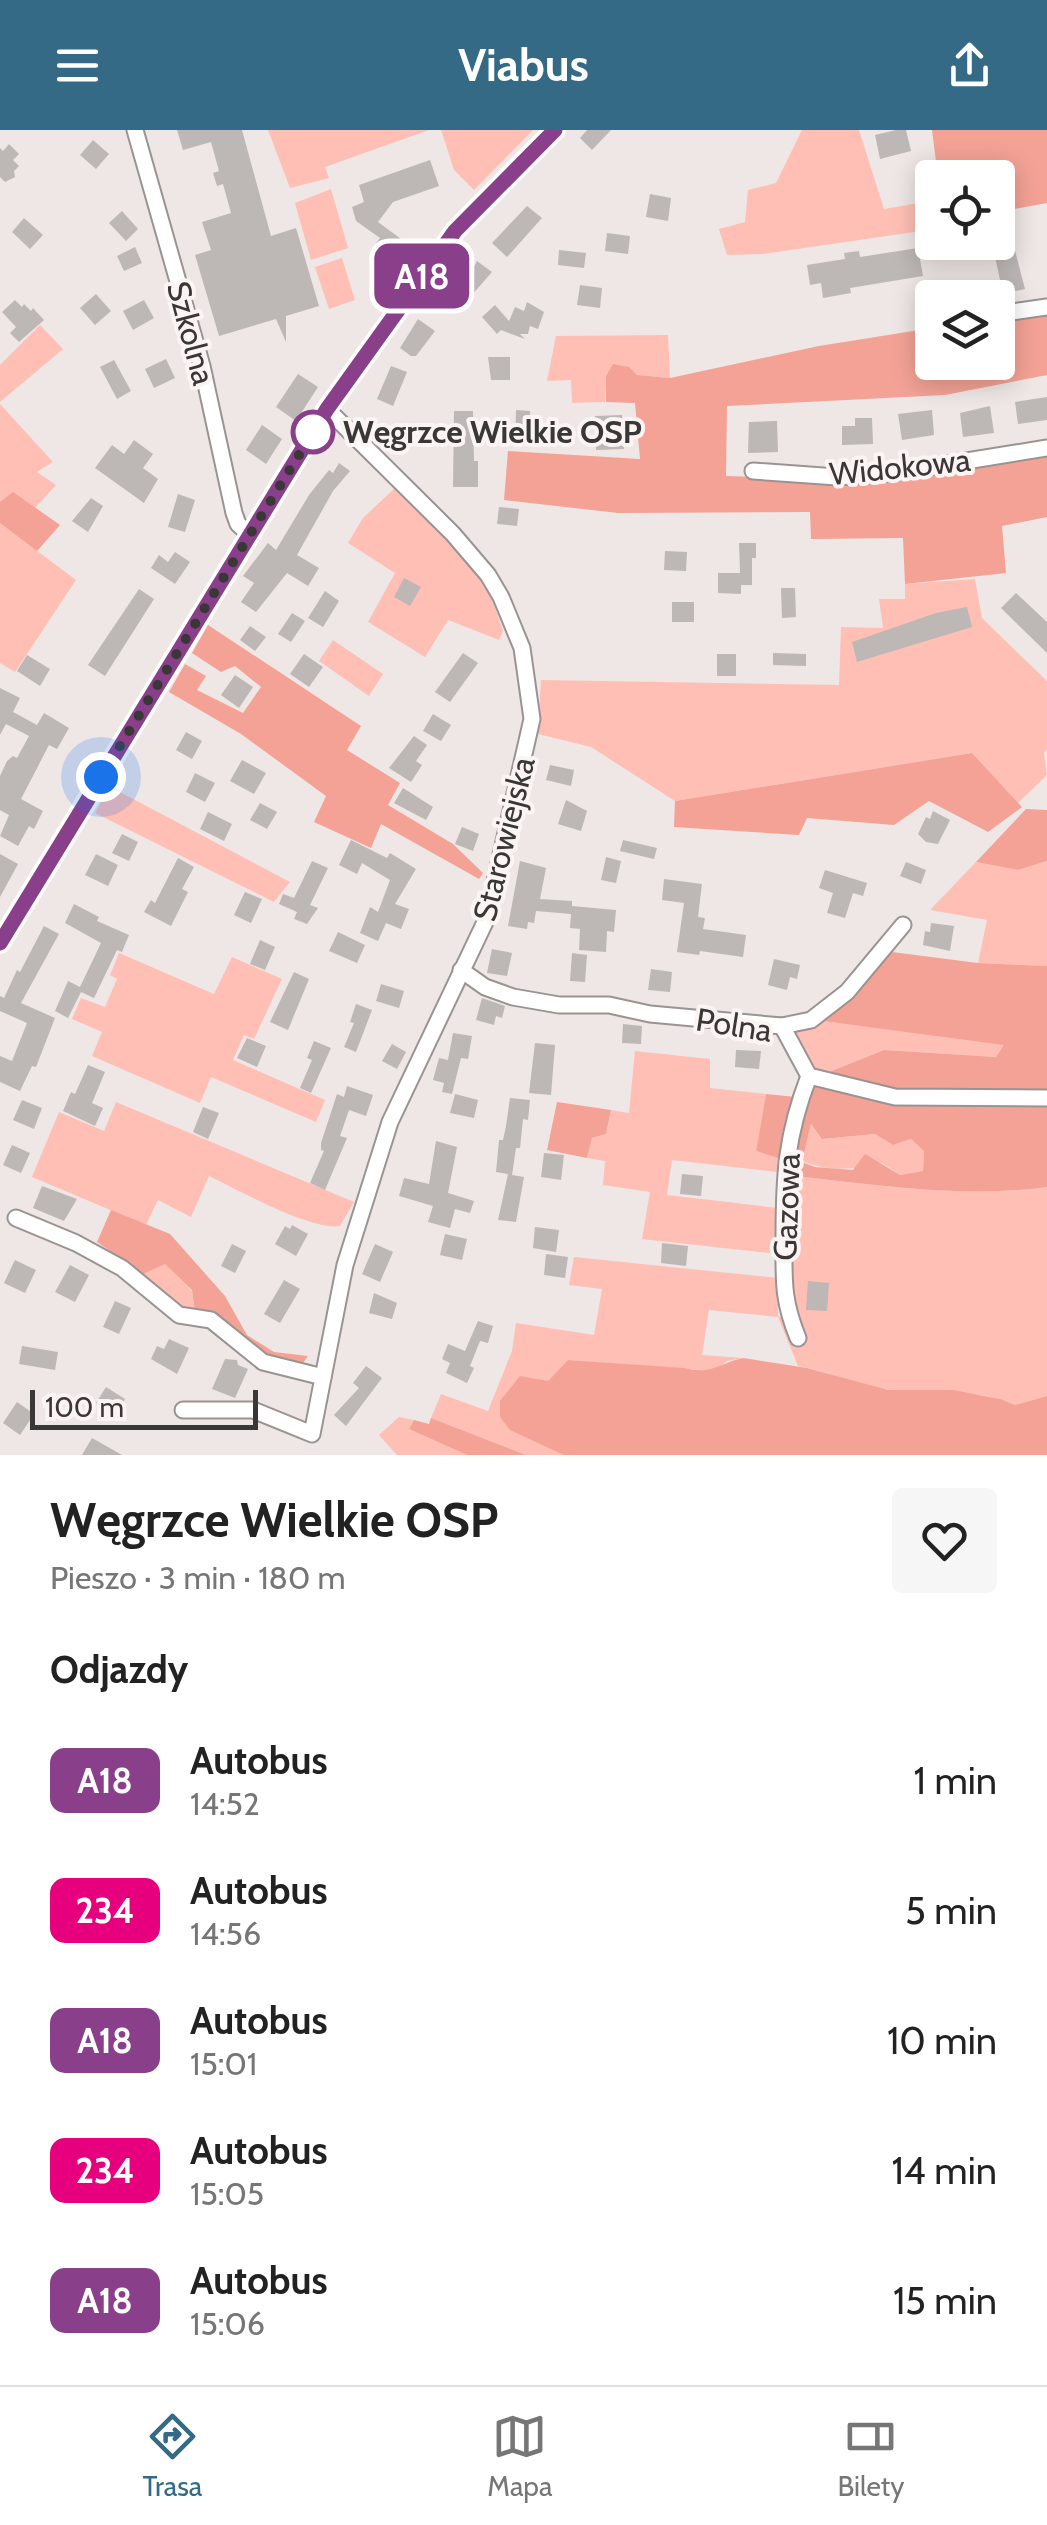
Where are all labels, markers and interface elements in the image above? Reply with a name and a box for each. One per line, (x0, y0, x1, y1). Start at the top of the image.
icon: menu (50, 38, 105, 93)
text: Viabus (458, 38, 589, 92)
icon: share (942, 38, 997, 93)
map controls (915, 160, 1015, 380)
button: locate (915, 160, 1015, 260)
line badge: A18 (364, 244, 480, 308)
text: A18 (394, 255, 450, 298)
street label: Szkolna (159, 277, 224, 389)
button: layers (915, 280, 1015, 380)
marker: Węgrzce Wielkie OSP (292, 411, 334, 453)
place label: Węgrzce Wielkie OSP (343, 412, 642, 451)
street label: Widokowa (827, 440, 973, 493)
your location (76, 752, 126, 802)
street label: Starowiejska (464, 752, 543, 925)
street label: Polna (693, 999, 775, 1050)
street label: Gazowa (765, 1152, 808, 1261)
scale bar (30, 1385, 258, 1430)
text: 100 m (45, 1390, 124, 1424)
button: heart (892, 1488, 997, 1593)
text: Węgrzce Wielkie OSP (50, 1491, 498, 1549)
text: Pieszo · 3 min · 180 m (50, 1558, 346, 1597)
text: Odjazdy (50, 1646, 188, 1693)
text: Autobus (190, 1737, 328, 1784)
text: 1 min (913, 1757, 997, 1804)
text: A18 (77, 1759, 133, 1802)
text: 14:52 (190, 1784, 260, 1823)
text: Autobus (190, 1867, 328, 1914)
text: 5 min (905, 1887, 997, 1934)
text: 234 (75, 1889, 135, 1932)
text: 14:56 (190, 1914, 261, 1953)
text: Autobus (190, 1997, 328, 2044)
text: 10 min (887, 2017, 997, 2064)
text: A18 (77, 2019, 133, 2062)
text: 15:01 (190, 2044, 257, 2083)
text: Autobus (190, 2127, 328, 2174)
text: 14 min (891, 2147, 997, 2194)
text: 234 (75, 2149, 135, 2192)
text: 15:05 (190, 2174, 264, 2213)
text: Autobus (190, 2257, 328, 2304)
text: 15 min (893, 2277, 997, 2324)
text: A18 (77, 2279, 133, 2322)
text: 15:06 (190, 2304, 265, 2343)
tab: Trasa (143, 2409, 202, 2503)
tab: Mapa (487, 2409, 552, 2503)
tab: Bilety (838, 2409, 904, 2503)

